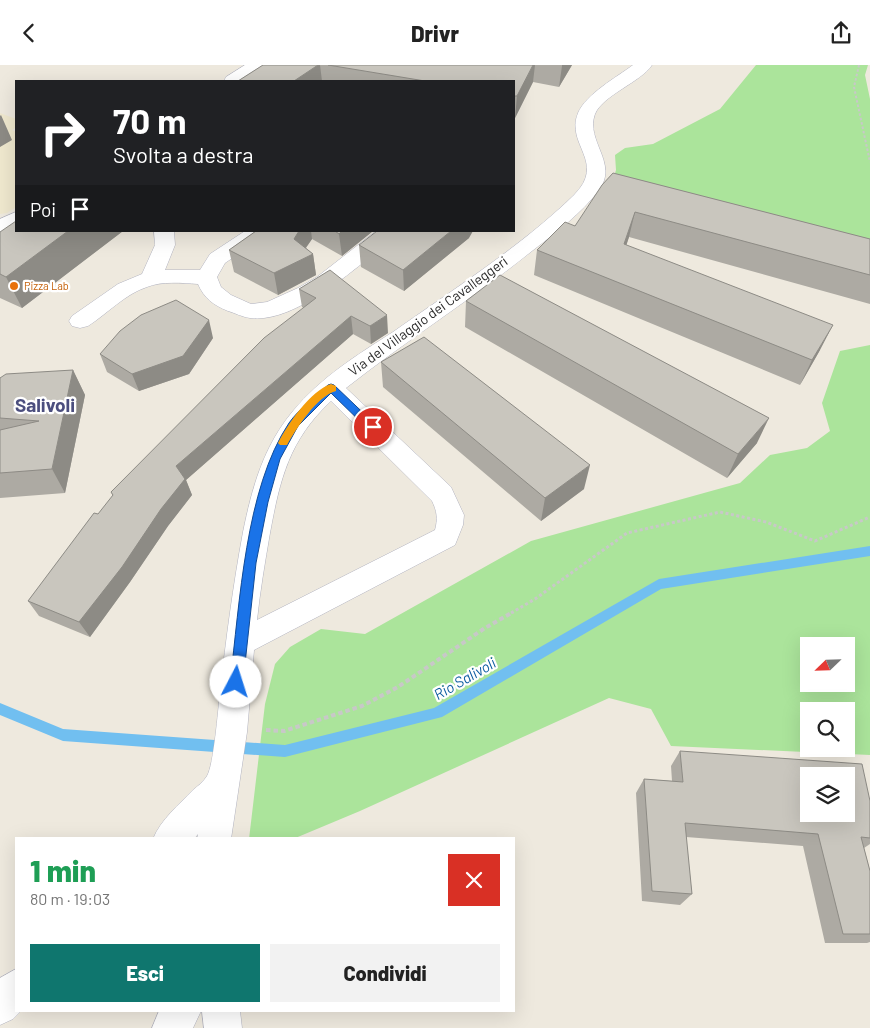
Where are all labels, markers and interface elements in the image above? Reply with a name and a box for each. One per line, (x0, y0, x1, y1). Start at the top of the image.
icon: back (15, 19, 43, 47)
icon: share (827, 19, 855, 47)
text: Drivr (411, 20, 459, 46)
text: 70 m (113, 99, 187, 141)
icon: right (30, 100, 95, 165)
text: Svolta a destra (113, 141, 254, 167)
icon: arrive (66, 195, 94, 223)
text: Poi (30, 198, 56, 221)
street label: Via del Villaggio dei Cavalleggeri (345, 252, 511, 379)
place label: Pizza Lab (24, 279, 69, 292)
marker: Pizza Lab (8, 280, 20, 292)
district label: Salivoli (15, 393, 75, 416)
pin (352, 406, 394, 448)
icon: arrive (359, 413, 387, 441)
north arrow (800, 637, 855, 693)
map controls (800, 637, 855, 822)
water label: Rio Salivoli (430, 653, 499, 703)
position arrow (209, 655, 261, 707)
button: search (800, 702, 855, 757)
button: layers (800, 767, 855, 822)
text: 1 min (30, 852, 96, 888)
button: close (448, 854, 500, 906)
text: 80 m · 19:03 (30, 889, 110, 908)
button: Esci (30, 944, 260, 1002)
button: Condividi (270, 944, 500, 1002)

